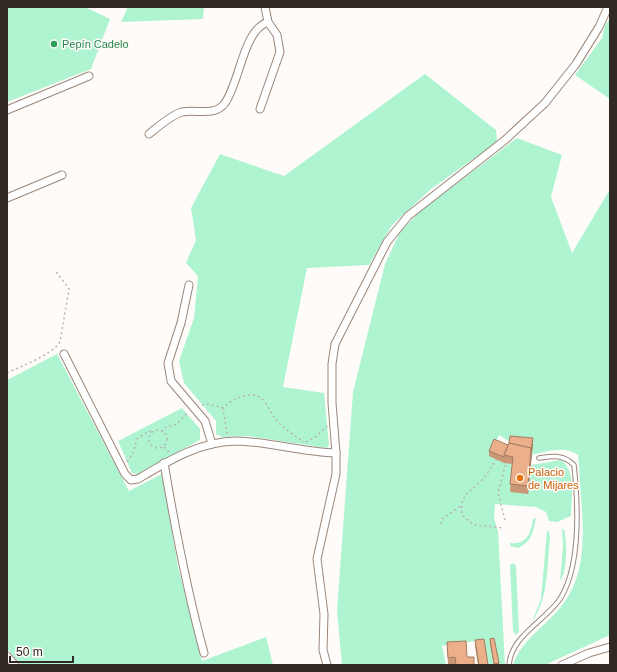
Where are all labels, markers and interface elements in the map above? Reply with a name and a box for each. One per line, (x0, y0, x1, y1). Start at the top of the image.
place label: Pepín Cadelo (62, 38, 129, 50)
marker: Pepín Cadelo (49, 39, 59, 49)
place label: Palacio de Mijares (528, 466, 579, 491)
marker: Palacio de Mijares (515, 473, 525, 483)
scale bar (10, 638, 73, 664)
text: 50 m (16, 645, 43, 659)

